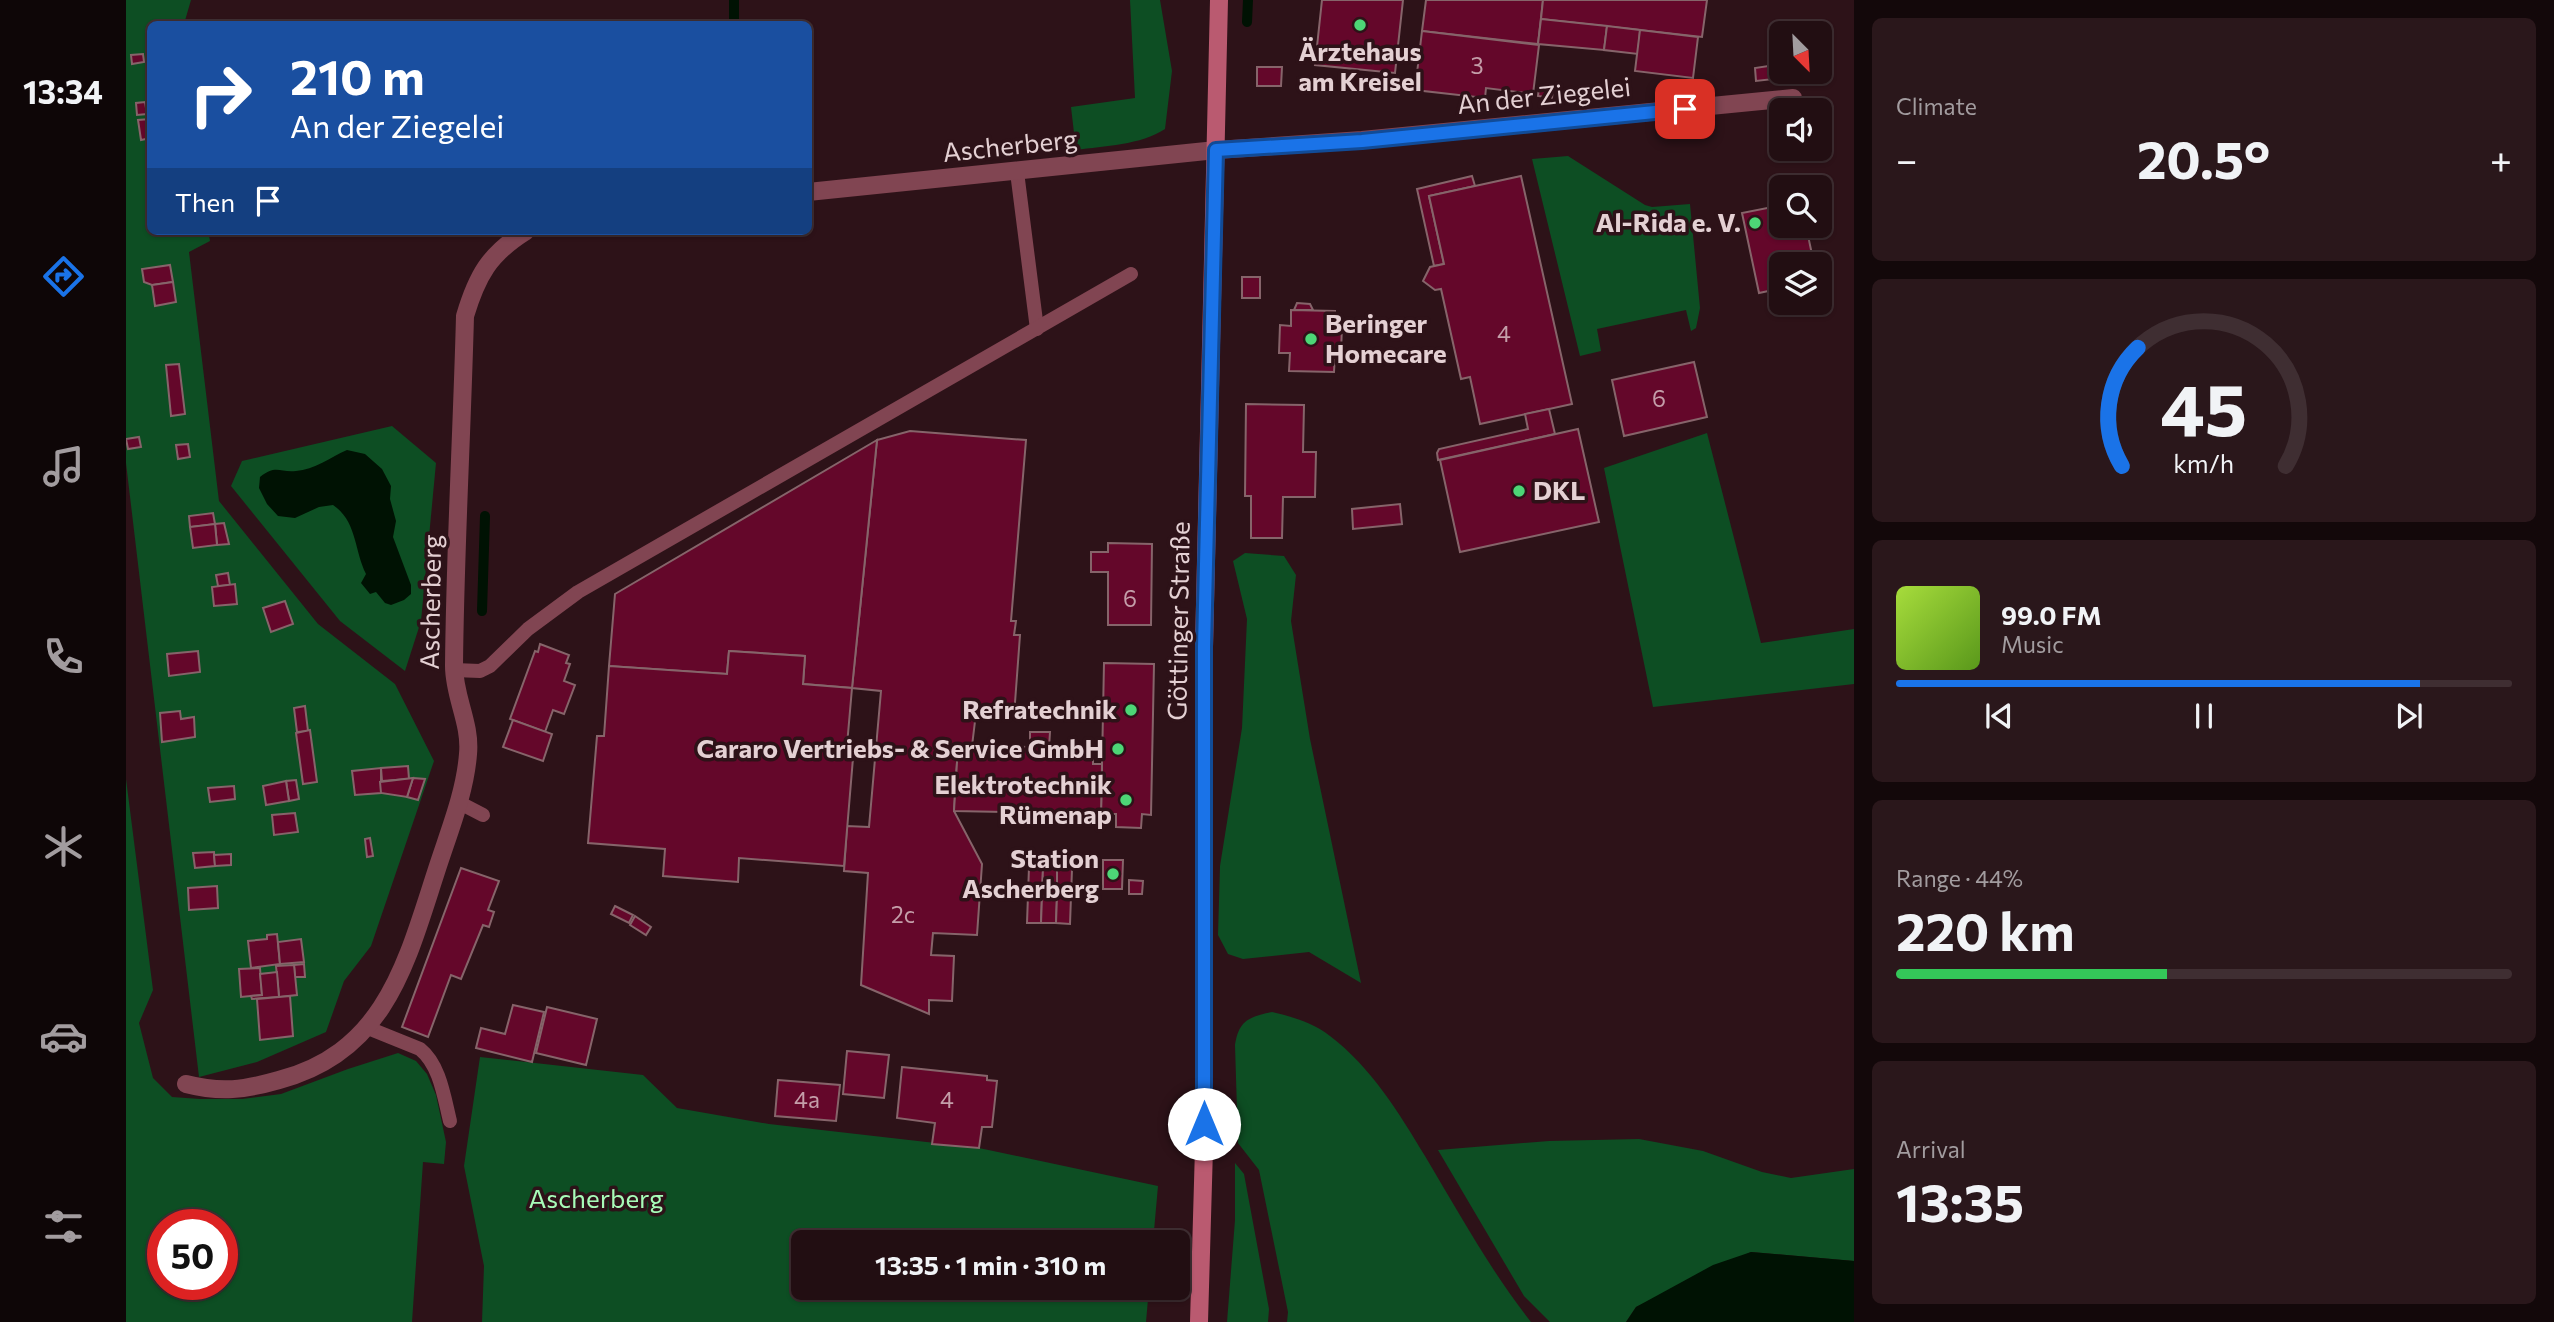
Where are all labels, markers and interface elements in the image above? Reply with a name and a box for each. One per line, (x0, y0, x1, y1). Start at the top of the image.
marker: Ärztehaus am Kreisel (1352, 17, 1368, 33)
north arrow (1769, 21, 1832, 84)
map controls (1769, 21, 1832, 315)
place label: Ärztehaus am Kreisel (1298, 35, 1422, 96)
text: 210 m (290, 45, 425, 105)
icon: right (175, 49, 266, 140)
house number: 3 (1470, 51, 1484, 79)
street label: An der Ziegelei (1456, 70, 1632, 119)
text: 13:34 (23, 71, 103, 111)
pin (1655, 79, 1715, 139)
icon: arrive (1666, 90, 1704, 128)
text: Climate (1896, 92, 1977, 120)
button: sound (1769, 98, 1832, 161)
text: An der Ziegelei (290, 105, 505, 145)
street label: Ascherberg (941, 122, 1079, 167)
text: 20.5° (2137, 126, 2270, 190)
text: − (1896, 135, 1918, 182)
text: + (2490, 135, 2512, 182)
button: search (1769, 175, 1832, 238)
icon: arrive (249, 182, 287, 220)
text: Then (175, 186, 235, 217)
place label: Al-Rida e. V. (1596, 206, 1741, 237)
marker: Al-Rida e. V. (1747, 215, 1763, 231)
icon: directions (39, 252, 88, 301)
button: layers (1769, 252, 1832, 315)
place label: Beringer Homecare (1325, 307, 1447, 368)
house number: 4 (1497, 319, 1511, 347)
marker: Beringer Homecare (1303, 331, 1319, 347)
text: 45 (2160, 363, 2248, 452)
house number: 6 (1652, 384, 1666, 412)
icon: music (39, 442, 88, 491)
text: km/h (2174, 448, 2234, 478)
place label: DKL (1533, 474, 1585, 505)
marker: DKL (1511, 483, 1527, 499)
street label: Göttinger Straße (1160, 521, 1195, 721)
street label: Ascherberg (413, 534, 446, 670)
house number: 6 (1123, 584, 1137, 612)
text: 99.0 FM (2001, 599, 2102, 630)
text: Music (2001, 630, 2064, 658)
icon: phone (39, 632, 88, 681)
place label: Refratechnik (962, 693, 1117, 724)
icon: previous (1980, 697, 2018, 735)
icon: pause (2185, 697, 2223, 735)
icon: next (2390, 697, 2428, 735)
marker: Refratechnik (1123, 702, 1139, 718)
place label: Cararo Vertriebs- & Service GmbH (697, 732, 1104, 763)
marker: Cararo Vertriebs- & Service GmbH (1110, 741, 1126, 757)
place label: Elektrotechnik Rümenap (935, 768, 1112, 829)
marker: Elektrotechnik Rümenap (1118, 792, 1134, 808)
icon: climate (39, 822, 88, 871)
place label: Station Ascherberg (962, 842, 1099, 903)
text: Range · 44% (1896, 864, 2023, 892)
marker: Station Ascherberg (1105, 866, 1121, 882)
text: 220 km (1896, 898, 2075, 962)
house number: 2c (891, 900, 915, 928)
icon: car (39, 1012, 88, 1061)
house number: 4a (794, 1085, 820, 1113)
house number: 4 (940, 1085, 954, 1113)
position arrow (1167, 1087, 1241, 1161)
text: Arrival (1896, 1135, 1966, 1163)
text: 13:35 (1896, 1169, 2024, 1233)
park label: Ascherberg (528, 1182, 664, 1213)
icon: filters (39, 1202, 88, 1251)
speed limit sign: 50 (147, 1209, 238, 1300)
text: 13:35 · 1 min · 310 m (875, 1249, 1106, 1280)

